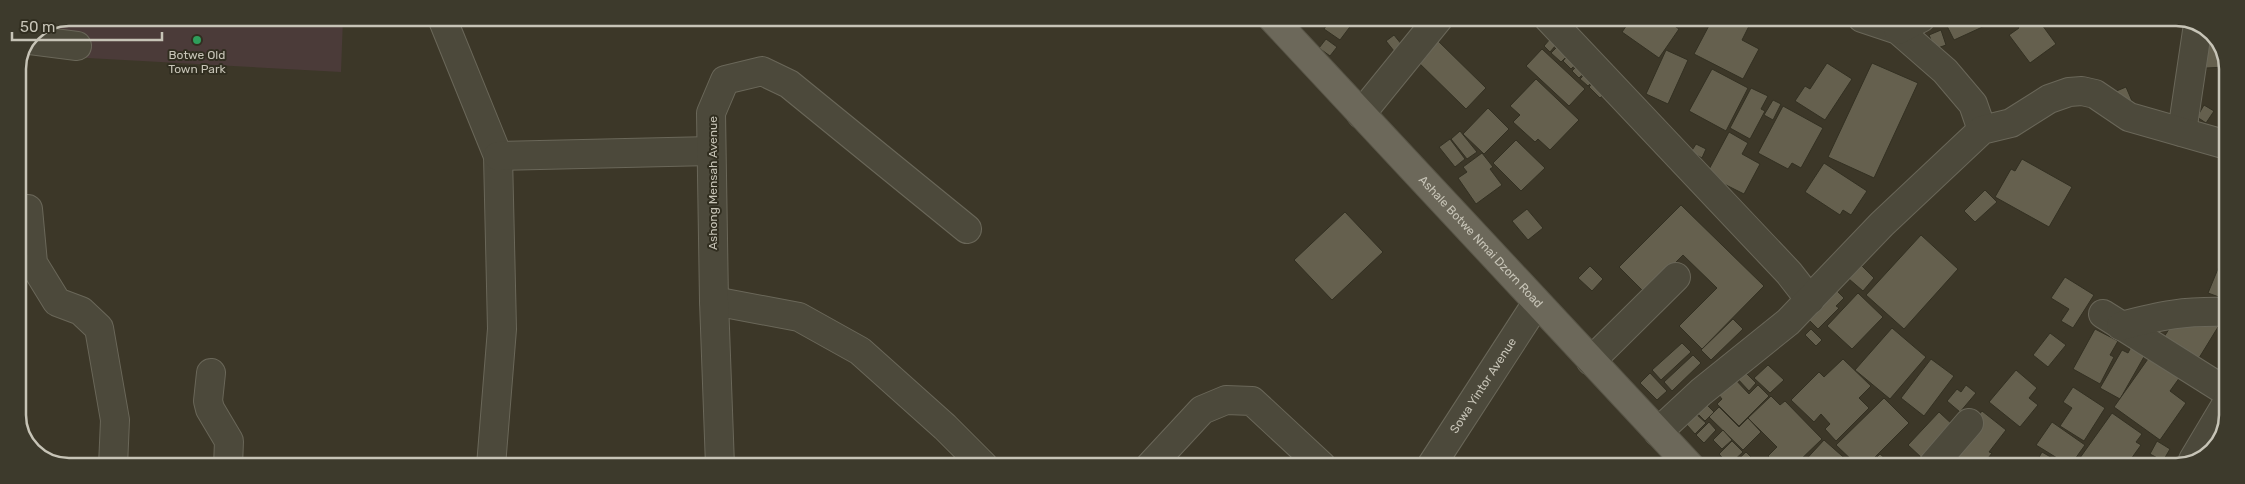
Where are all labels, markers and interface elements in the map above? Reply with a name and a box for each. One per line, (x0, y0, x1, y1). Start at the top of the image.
scale bar (12, 10, 162, 42)
text: 50 m (20, 18, 55, 36)
marker: Botwe Old Town Park (191, 34, 203, 46)
place label: Botwe Old Town Park (168, 48, 226, 76)
street label: Ashong Mensah Avenue (706, 116, 720, 250)
street label: Ashale Botwe Nmai Dzorn Road (1416, 173, 1546, 311)
street label: Sowa Yintor Avenue (1447, 335, 1519, 436)

